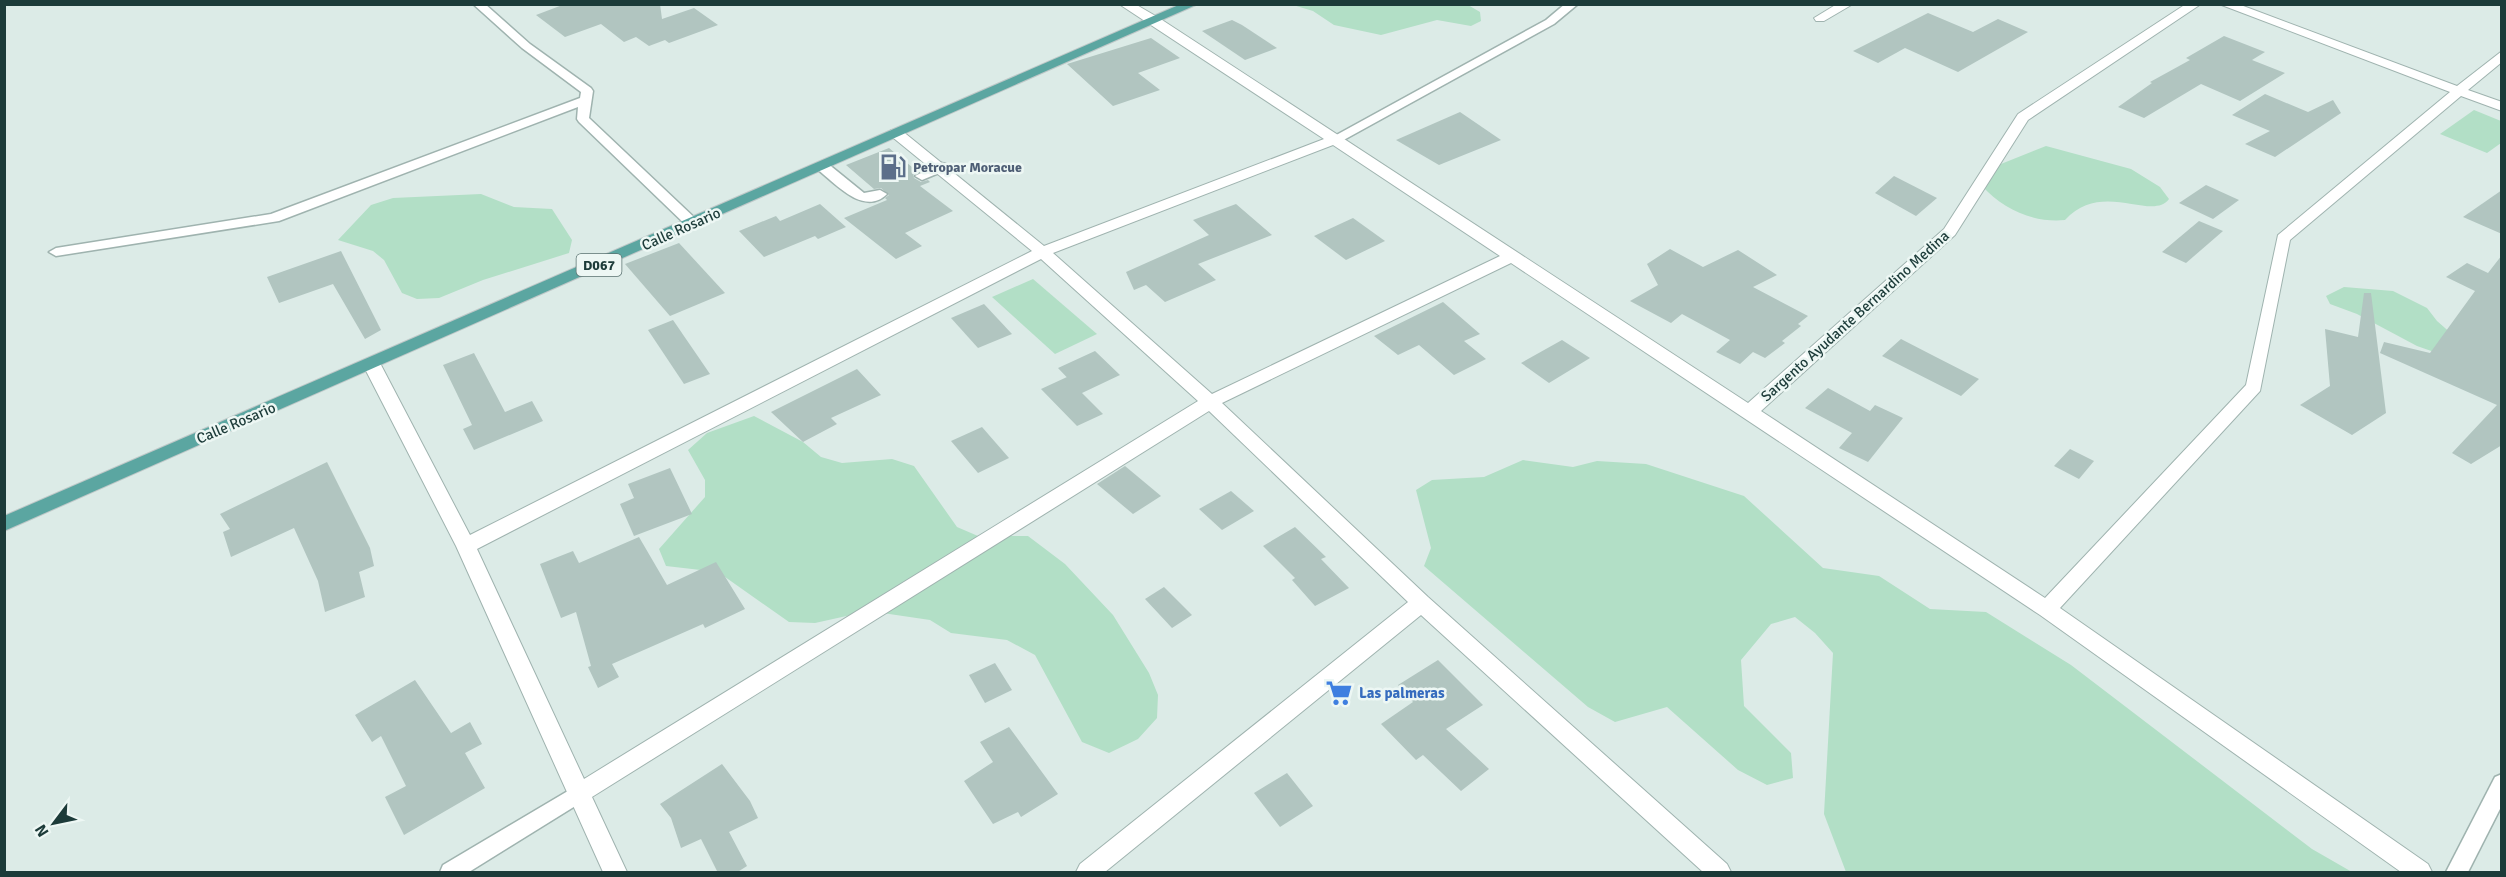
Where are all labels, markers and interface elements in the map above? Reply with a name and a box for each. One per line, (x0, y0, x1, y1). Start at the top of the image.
fuel station icon: Petropar Moracue (878, 152, 908, 182)
place label: Petropar Moracue (913, 159, 1022, 176)
street label: Calle Rosario (639, 204, 723, 254)
street label: Sargento Ayudante Bernardino Medina (1757, 227, 1953, 405)
road number: D067 (576, 254, 622, 276)
street label: Calle Rosario (194, 398, 278, 448)
supermarket icon: Las palmeras (1324, 678, 1354, 708)
place label: Las palmeras (1359, 684, 1445, 702)
north arrow (24, 793, 84, 853)
text: N (31, 820, 54, 840)

